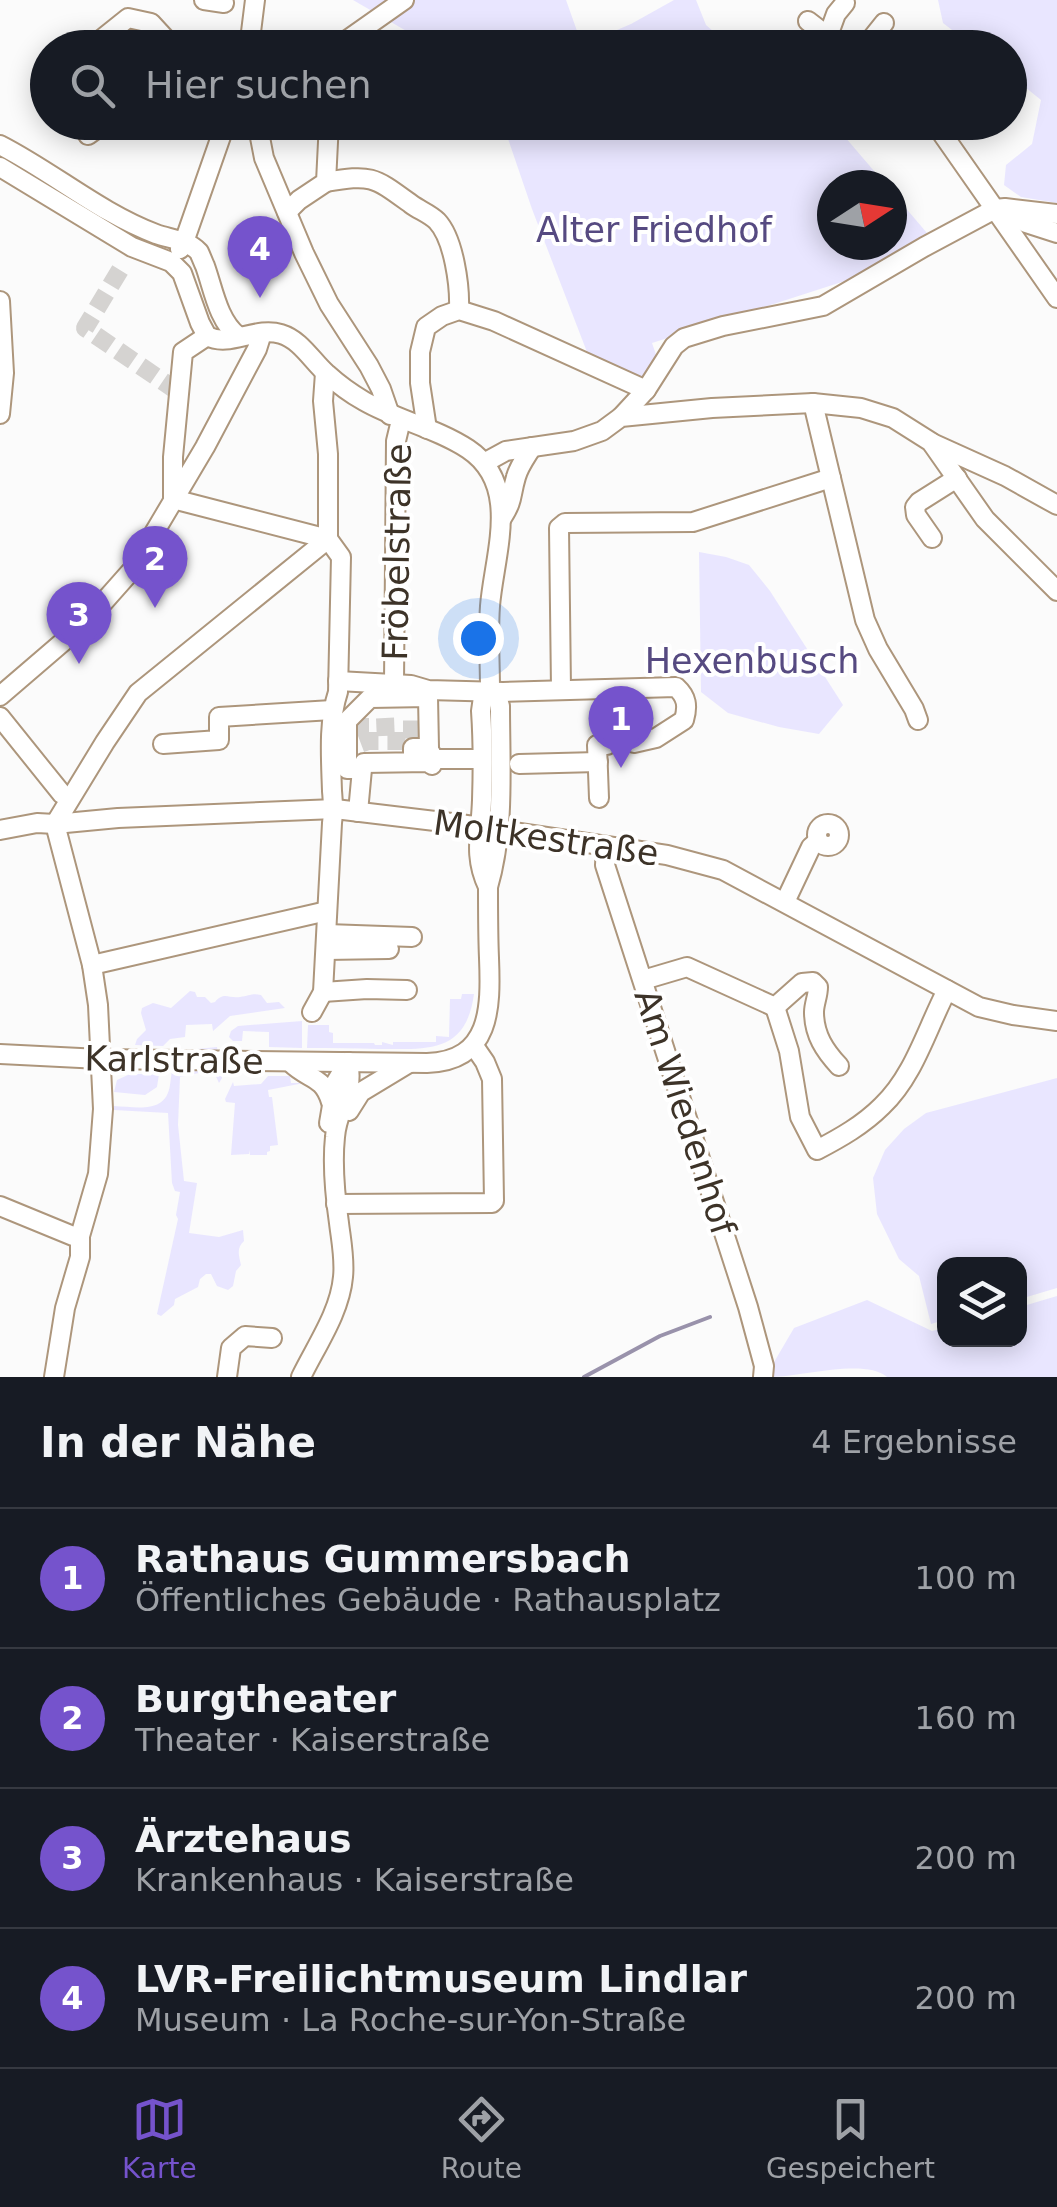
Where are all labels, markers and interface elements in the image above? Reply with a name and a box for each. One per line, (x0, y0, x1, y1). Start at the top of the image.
search box (30, 30, 1027, 140)
icon: search (65, 58, 120, 113)
text: Hier suchen (145, 63, 372, 107)
north arrow (817, 170, 907, 260)
park label: Alter Friedhof (536, 210, 773, 250)
pin: 4 (228, 216, 292, 298)
street label: Fröbelstraße (375, 443, 419, 661)
pin: 2 (122, 526, 188, 608)
pin: 3 (46, 582, 112, 664)
your location (453, 613, 504, 664)
park label: Hexenbusch (645, 641, 859, 681)
pin: 1 (588, 686, 654, 768)
street label: Moltkestraße (431, 802, 661, 874)
street label: Am Wiedenhof (626, 984, 744, 1241)
street label: Karlstraße (84, 1038, 264, 1082)
map controls (937, 1257, 1027, 1347)
button: layers (937, 1257, 1027, 1347)
text: In der Nähe (40, 1418, 316, 1467)
text: 4 Ergebnisse (811, 1423, 1017, 1461)
text: Rathaus Gummersbach (135, 1537, 631, 1581)
text: 1 (61, 1559, 84, 1597)
text: 100 m (915, 1559, 1017, 1597)
text: Öffentliches Gebäude · Rathausplatz (135, 1581, 721, 1619)
text: Burgtheater (135, 1677, 396, 1721)
text: 2 (61, 1699, 84, 1737)
text: 160 m (915, 1699, 1017, 1737)
text: Theater · Kaiserstraße (135, 1721, 490, 1759)
text: Ärztehaus (135, 1817, 352, 1861)
text: 3 (61, 1839, 84, 1877)
text: 200 m (915, 1839, 1017, 1877)
text: Krankenhaus · Kaiserstraße (135, 1861, 574, 1899)
text: LVR-Freilichtmuseum Lindlar (135, 1957, 747, 2001)
text: 4 (61, 1979, 84, 2017)
text: 200 m (915, 1979, 1017, 2017)
text: Museum · La Roche-sur-Yon-Straße (135, 2001, 686, 2039)
tab: Karte (122, 2092, 197, 2185)
tab: Route (441, 2092, 522, 2185)
tab: Gespeichert (766, 2092, 935, 2185)

